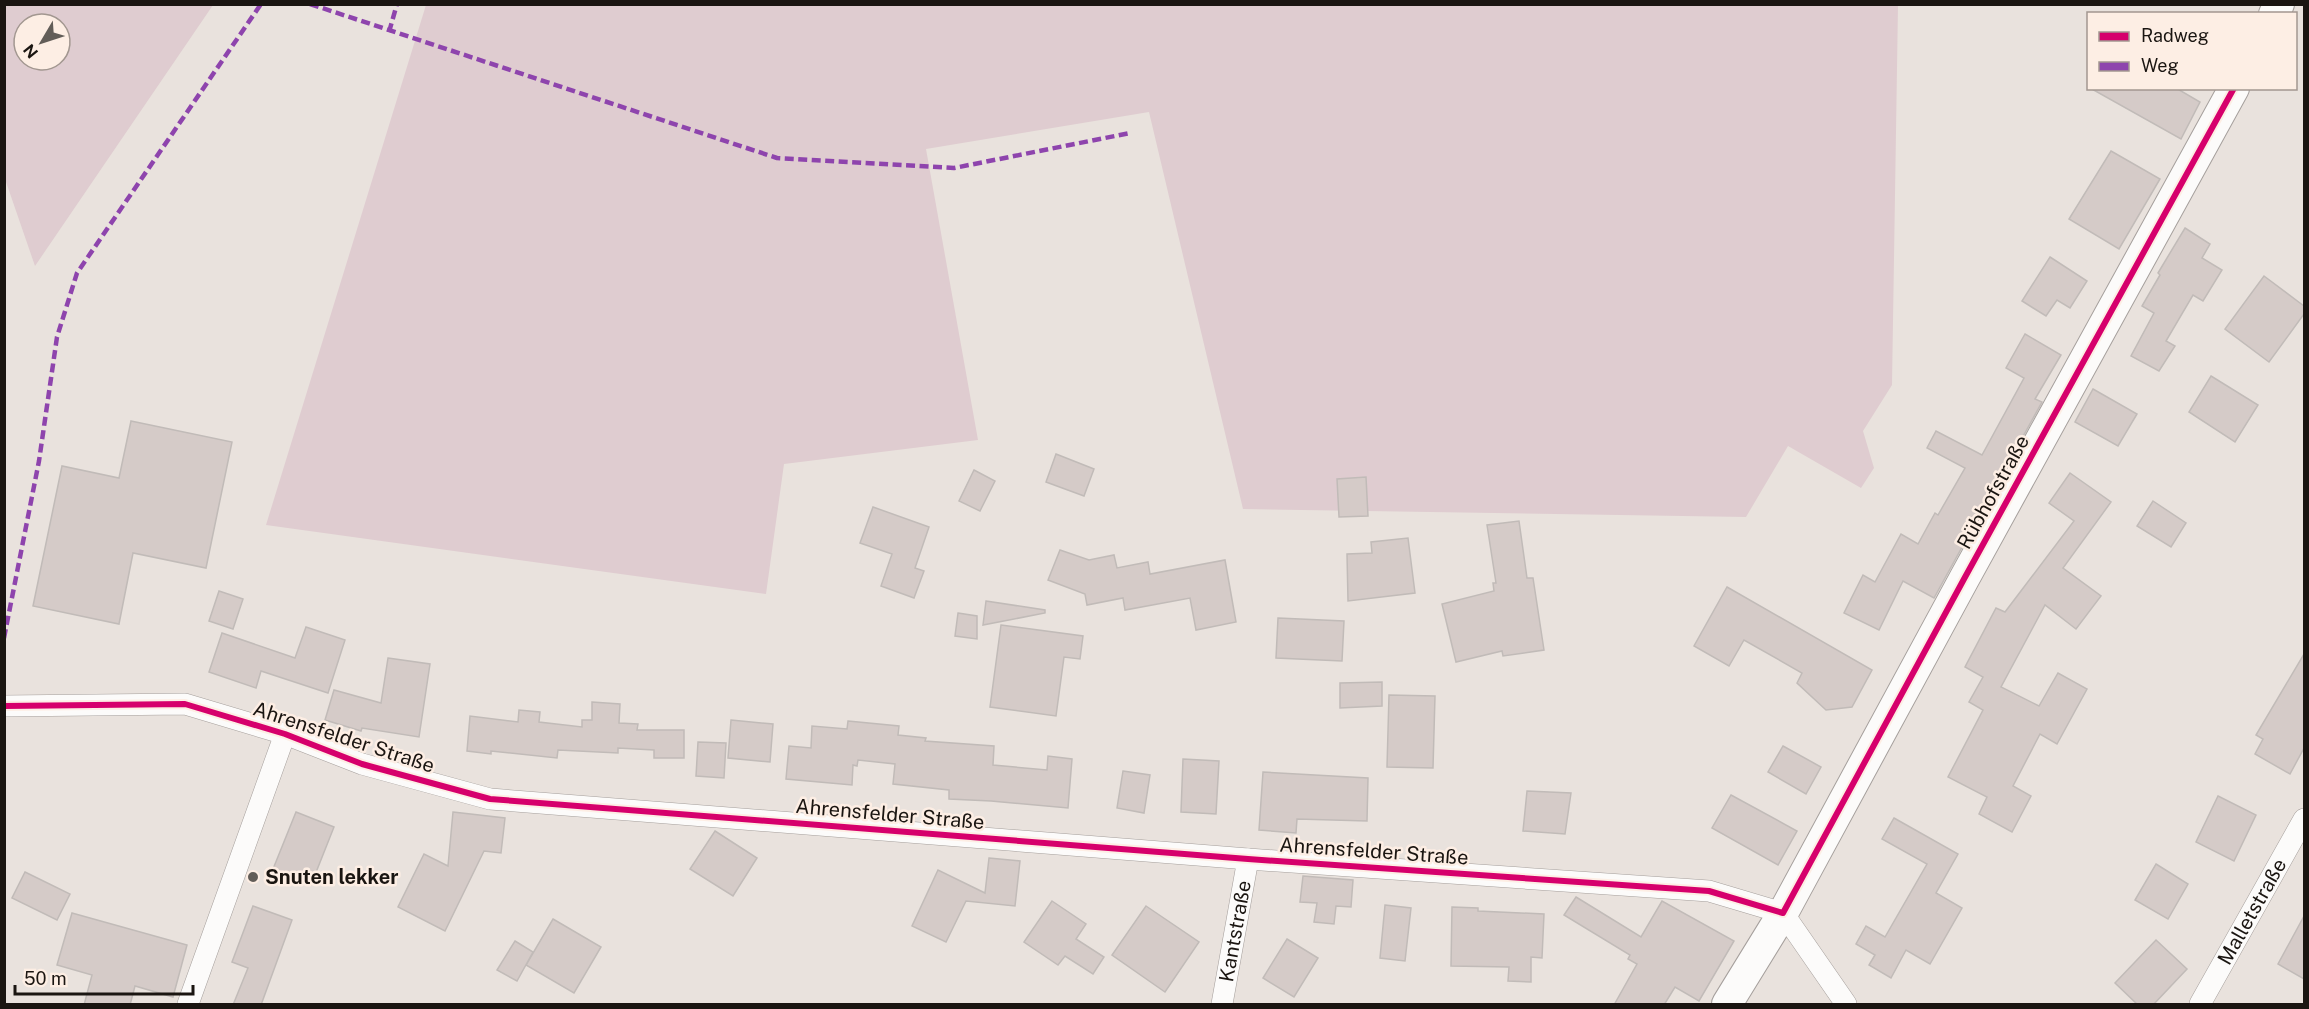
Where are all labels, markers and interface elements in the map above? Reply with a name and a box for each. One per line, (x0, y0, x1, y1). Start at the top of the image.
north arrow (12, 12, 72, 72)
legend (2087, 12, 2297, 90)
text: Radweg (2141, 25, 2209, 46)
text: N (19, 40, 42, 62)
text: Weg (2141, 55, 2179, 76)
street label: Rübhofstraße (1952, 431, 2034, 553)
street label: Ahrensfelder Straße (250, 696, 438, 778)
street label: Ahrensfelder Straße (795, 794, 985, 834)
street label: Ahrensfelder Straße (1279, 832, 1469, 870)
street label: Malletstraße (2213, 854, 2291, 969)
place label: Snuten lekker (265, 865, 398, 889)
marker: Snuten lekker (246, 870, 260, 884)
street label: Kantstraße (1214, 878, 1256, 984)
scale bar (15, 958, 194, 996)
text: 50 m (24, 968, 67, 989)

